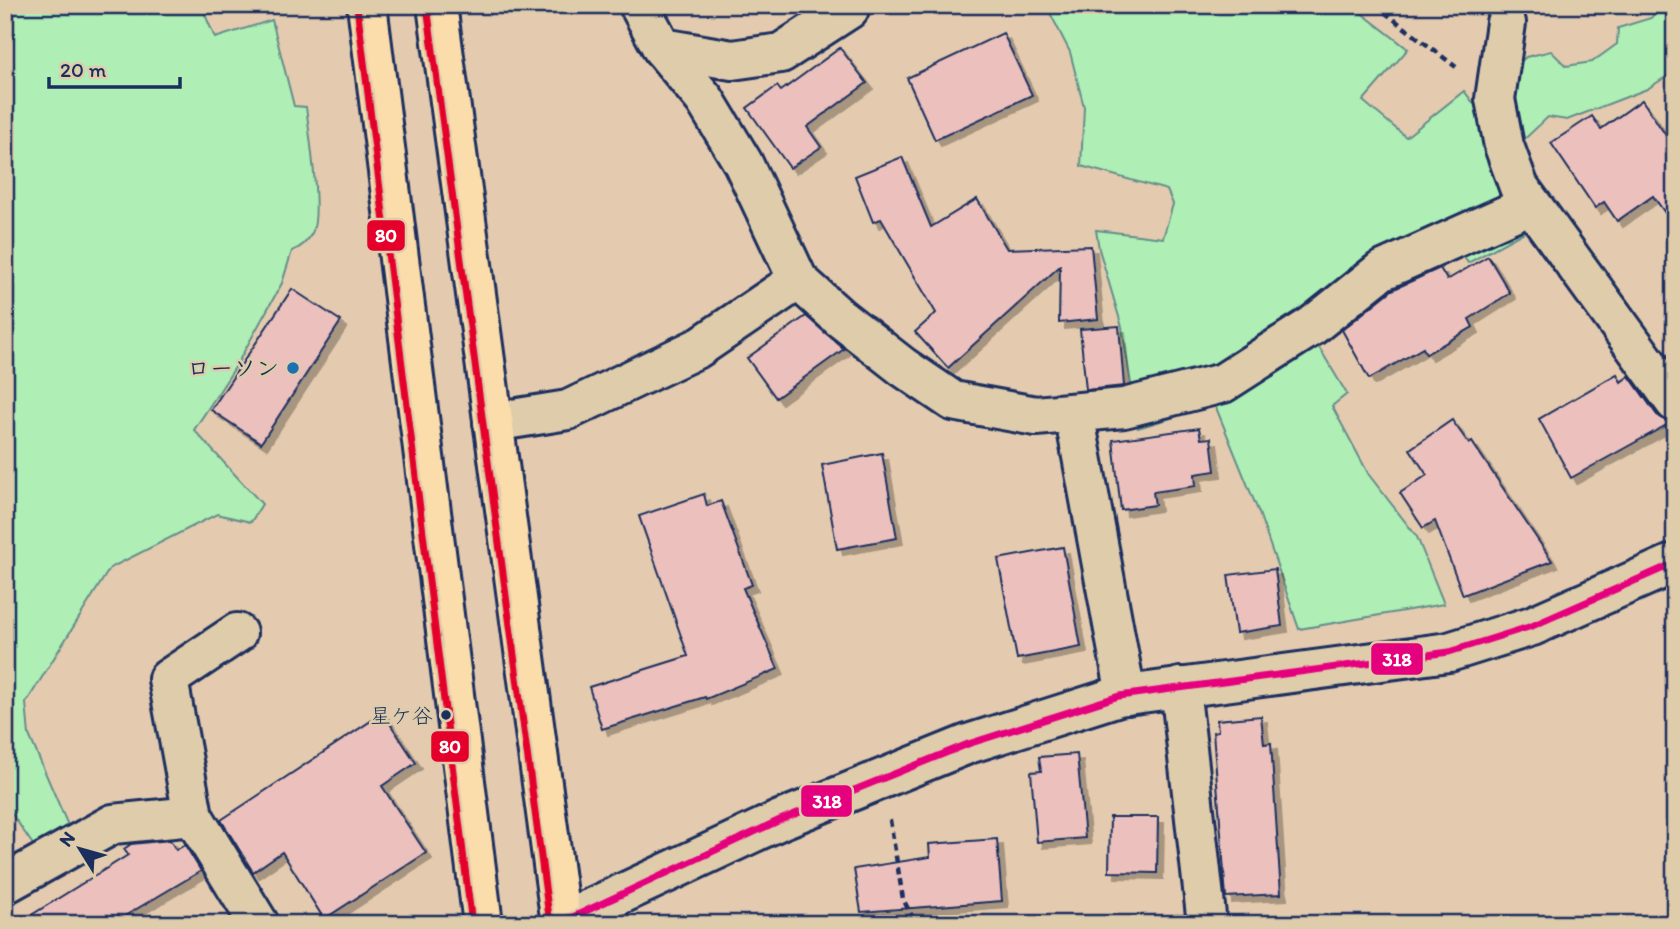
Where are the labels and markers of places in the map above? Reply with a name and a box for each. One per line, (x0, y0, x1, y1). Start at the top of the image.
place label: ローソン (187, 354, 279, 382)
marker: ローソン (285, 360, 301, 376)
place label: 星ケ谷 (370, 703, 433, 728)
marker: 星ケ谷 (439, 708, 453, 722)

